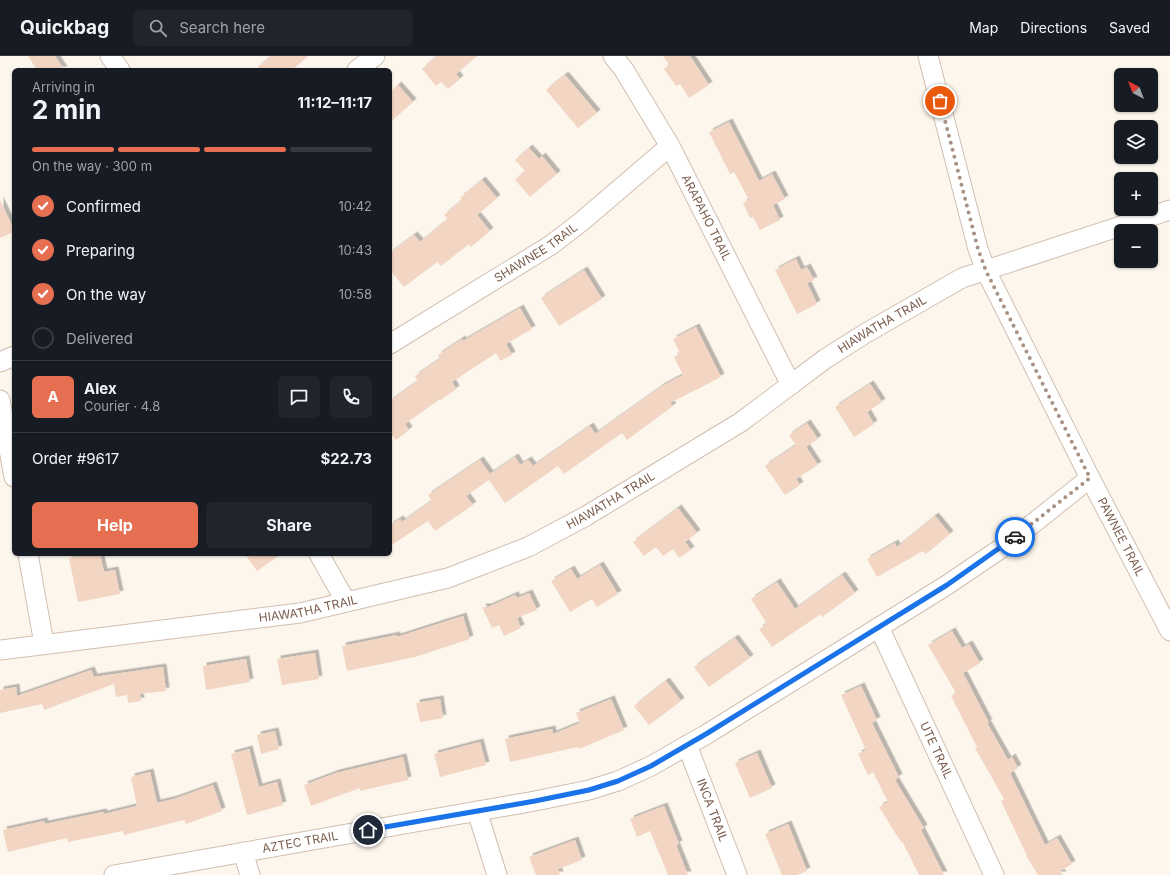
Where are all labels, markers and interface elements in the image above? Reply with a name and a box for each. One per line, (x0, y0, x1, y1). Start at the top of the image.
search box (133, 10, 413, 46)
text: Quickbag (20, 16, 109, 39)
icon: search (147, 17, 169, 39)
text: Search here (179, 18, 265, 37)
text: Map (969, 19, 998, 36)
text: Directions (1020, 19, 1087, 36)
text: Saved (1109, 19, 1150, 36)
north arrow (1114, 68, 1158, 112)
map controls (1114, 68, 1158, 268)
text: Arriving in (32, 79, 95, 95)
pin (923, 84, 957, 118)
icon: bag (929, 90, 951, 112)
text: 11:12–11:17 (298, 93, 372, 112)
text: 2 min (32, 94, 102, 125)
button: layers (1114, 120, 1158, 164)
text: On the way · 300 m (32, 158, 152, 174)
street label: ARAPAHO TRAIL (679, 172, 735, 263)
button: + (1114, 172, 1158, 216)
icon: check (32, 195, 54, 217)
text: Confirmed (66, 197, 141, 216)
text: 10:42 (338, 198, 372, 214)
street label: SHAWNEE TRAIL (491, 219, 580, 285)
button: − (1114, 224, 1158, 268)
icon: check (32, 239, 54, 261)
text: Preparing (66, 241, 135, 260)
text: 10:43 (338, 242, 372, 258)
icon: check (32, 283, 54, 305)
text: On the way (66, 285, 146, 304)
text: 10:58 (339, 286, 372, 302)
street label: HIAWATHA TRAIL (835, 292, 929, 356)
text: Delivered (66, 329, 133, 348)
button: chat (278, 376, 320, 418)
button: phone (330, 376, 372, 418)
text: Alex (84, 379, 117, 398)
text: A (47, 387, 59, 406)
text: Courier · 4.8 (84, 398, 160, 414)
text: Order #9617 (32, 449, 119, 468)
text: $22.73 (320, 449, 372, 468)
street label: HIAWATHA TRAIL (564, 468, 658, 532)
street label: PAWNEE TRAIL (1095, 495, 1148, 579)
button: Help (32, 502, 198, 548)
button: Share (206, 502, 372, 548)
courier (995, 517, 1035, 557)
icon: car (1004, 526, 1026, 548)
street label: HIAWATHA TRAIL (258, 592, 359, 625)
street label: UTE TRAIL (917, 719, 956, 781)
street label: INCA TRAIL (694, 777, 732, 844)
pin (351, 813, 385, 847)
icon: home (357, 819, 379, 841)
street label: AZTEC TRAIL (261, 828, 339, 856)

